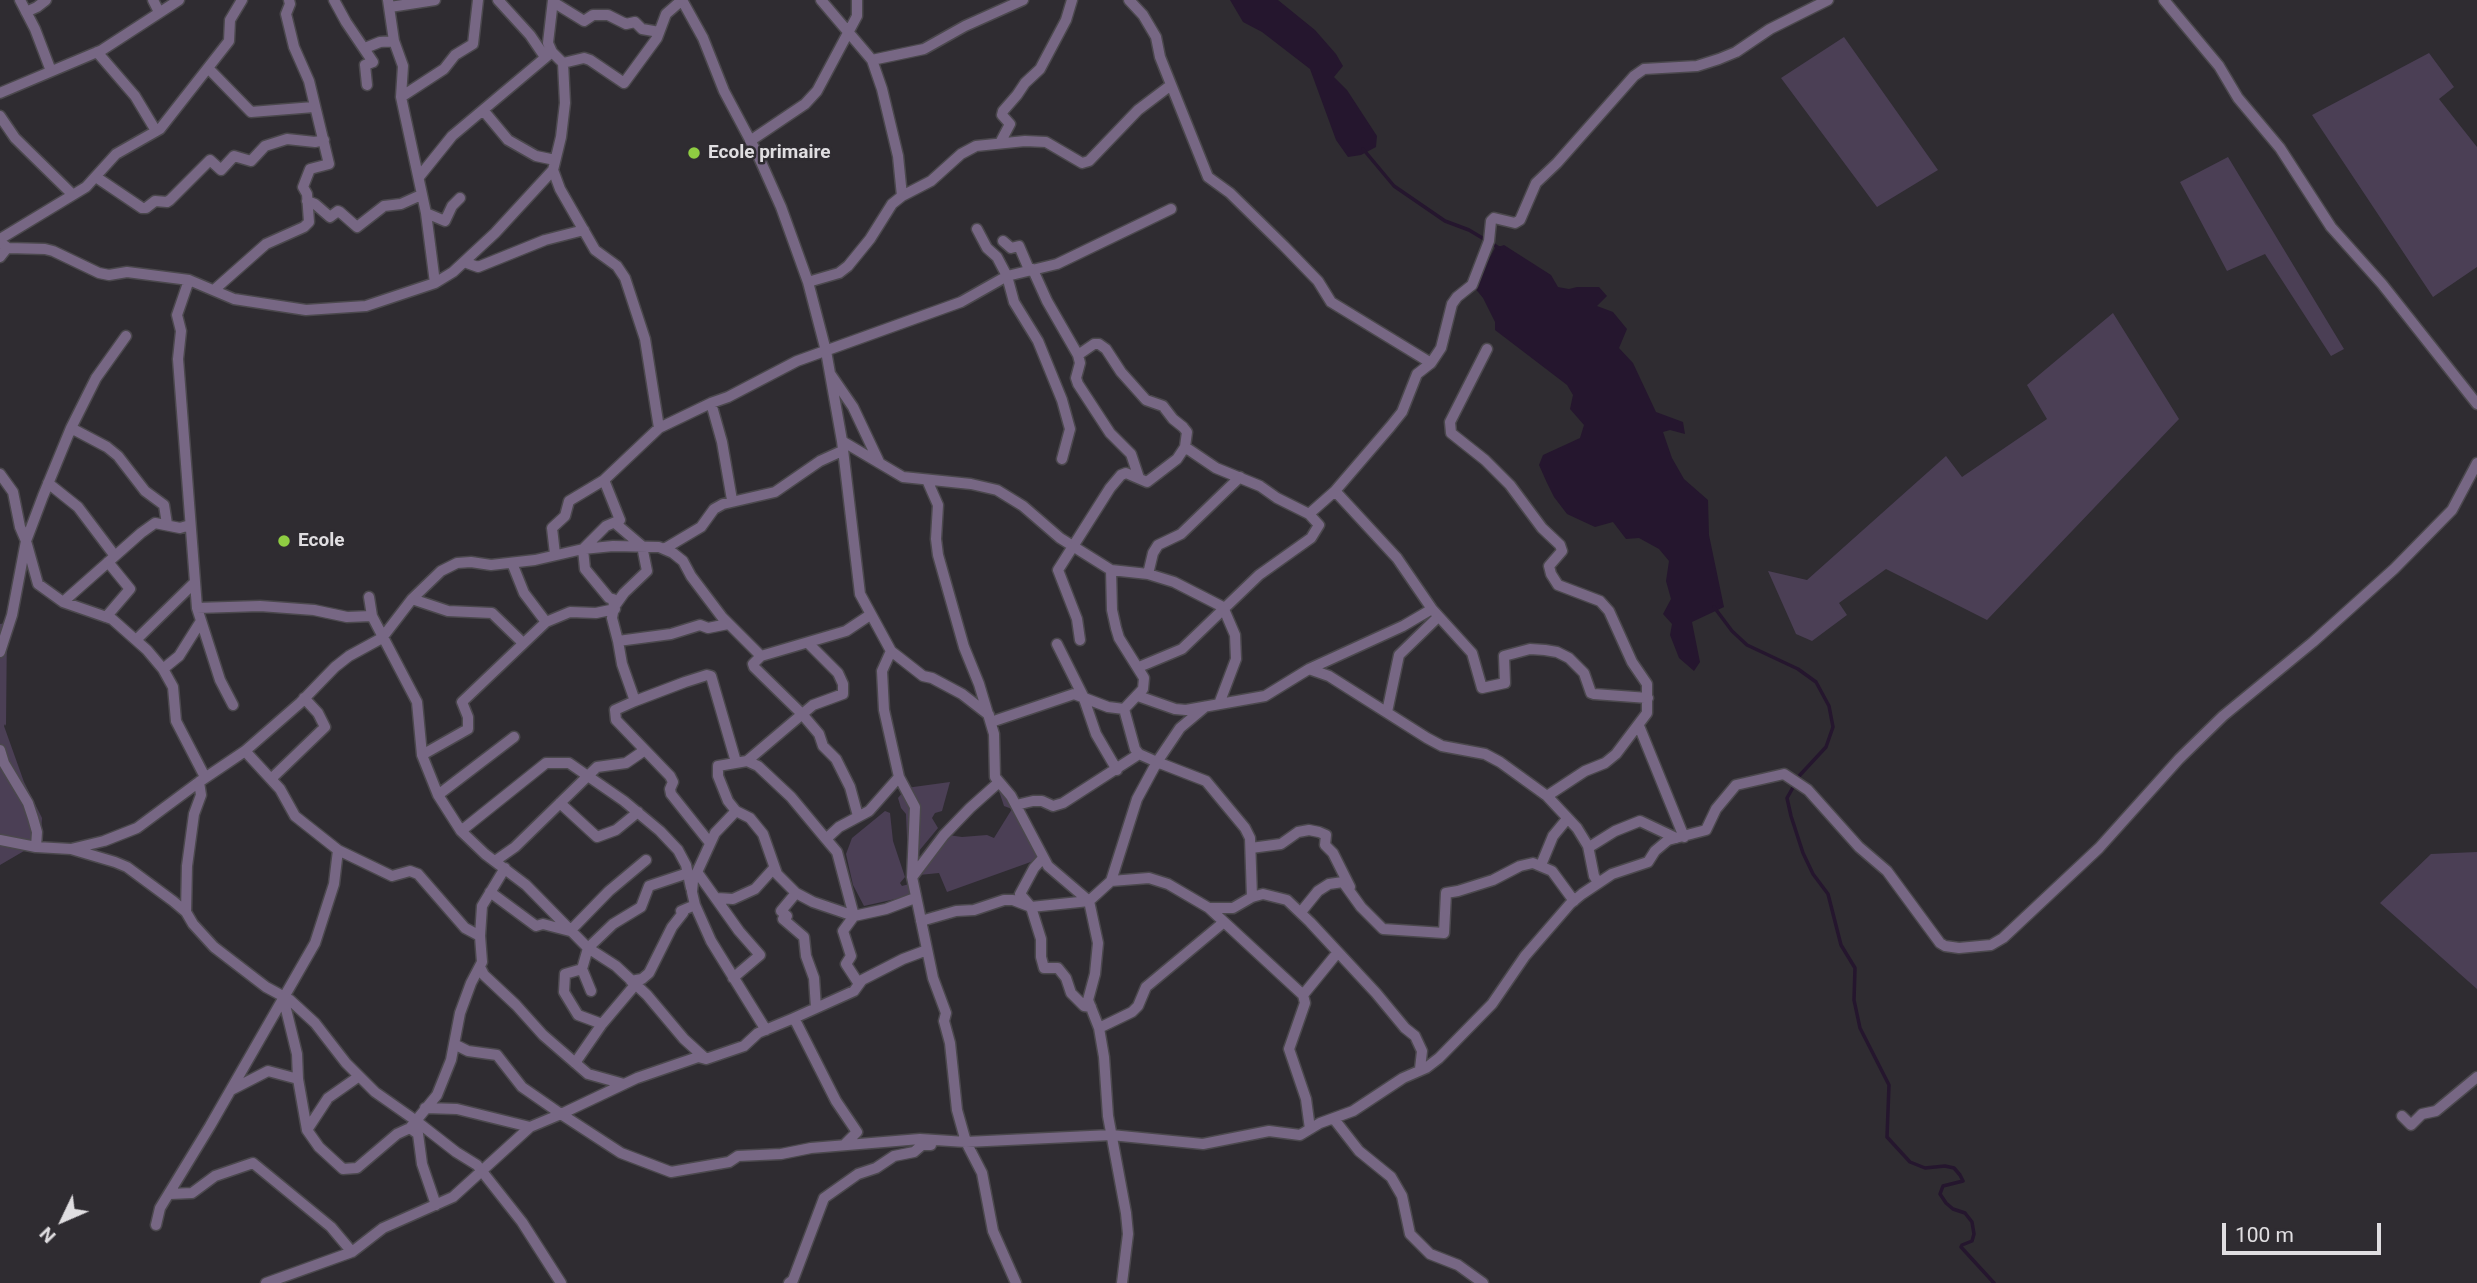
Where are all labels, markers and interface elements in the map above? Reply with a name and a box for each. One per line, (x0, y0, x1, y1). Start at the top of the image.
place label: Ecole primaire (708, 142, 831, 164)
marker: Ecole primaire (686, 145, 702, 161)
place label: Ecole (298, 530, 344, 552)
marker: Ecole (276, 533, 292, 549)
north arrow (28, 1185, 98, 1255)
scale bar (2225, 1210, 2384, 1254)
text: N (35, 1222, 60, 1248)
text: 100 m (2235, 1223, 2294, 1247)

